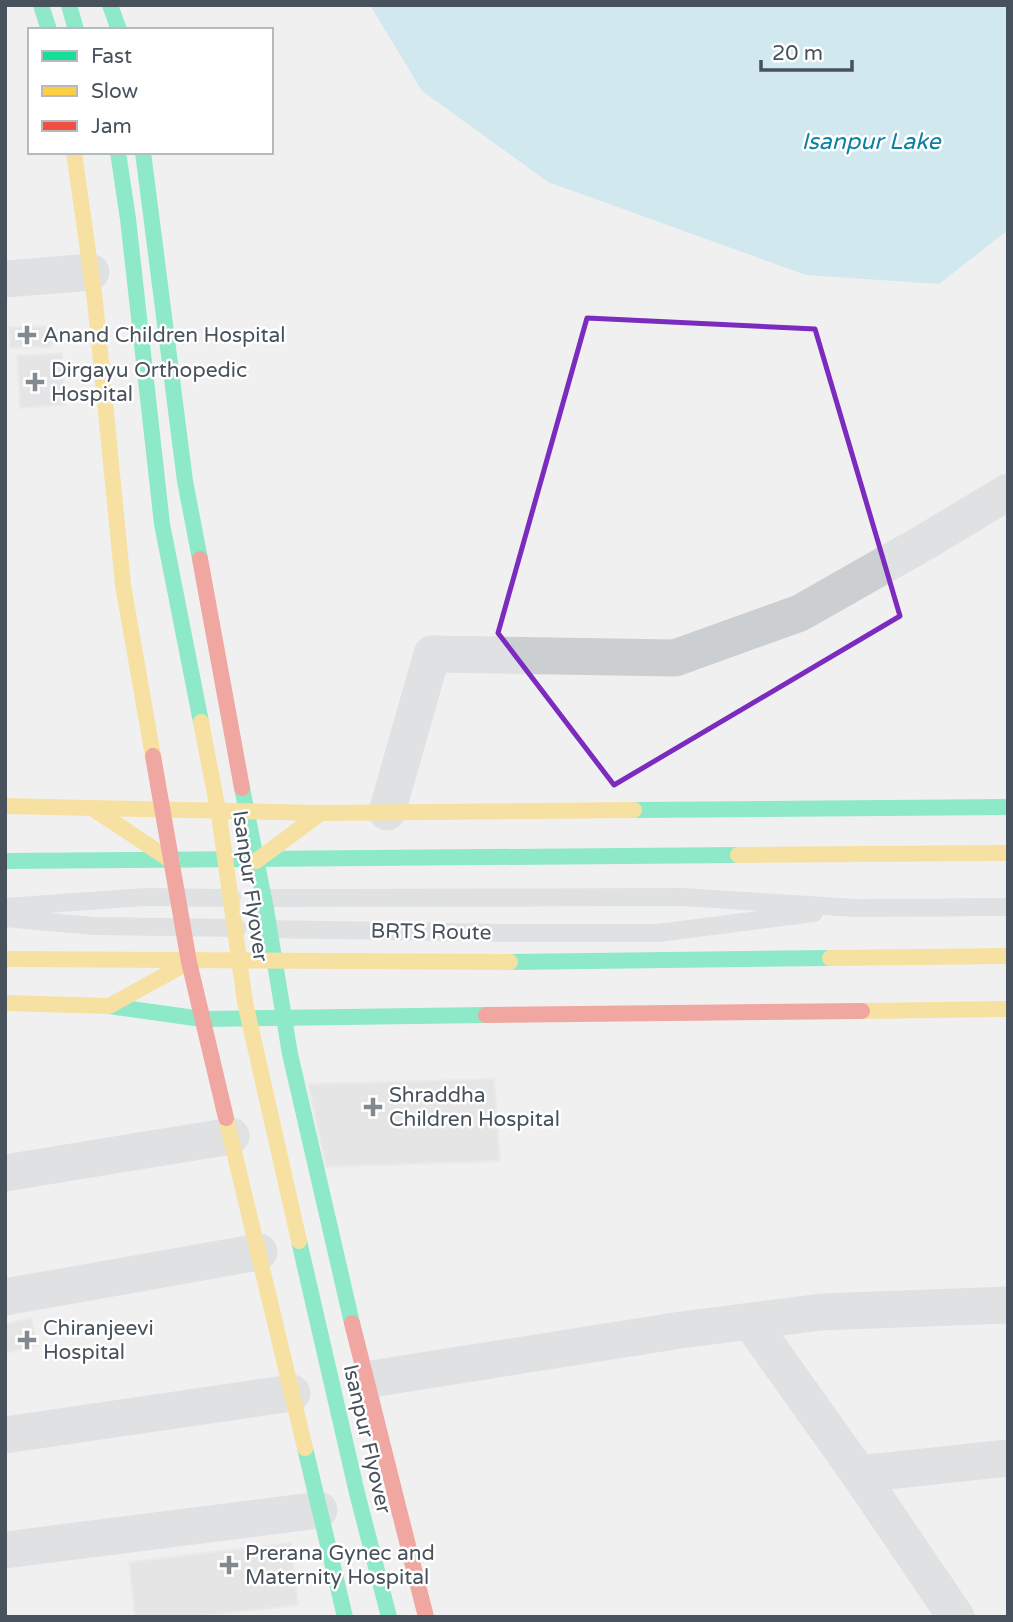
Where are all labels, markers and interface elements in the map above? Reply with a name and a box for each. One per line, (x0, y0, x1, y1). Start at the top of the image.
legend (28, 28, 273, 154)
scale bar (761, 28, 852, 72)
text: 20 m (772, 41, 823, 66)
text: Fast (91, 44, 132, 69)
text: Slow (91, 79, 139, 104)
text: Jam (91, 114, 132, 139)
water label: Isanpur Lake (801, 128, 943, 156)
place label: Anand Children Hospital (43, 323, 286, 348)
marker: Anand Children Hospital (17, 325, 37, 345)
place label: Dirgayu Orthopedic Hospital (51, 358, 247, 407)
marker: Dirgayu Orthopedic Hospital (25, 372, 45, 392)
street label: Isanpur Flyover (227, 809, 273, 963)
street label: BRTS Route (370, 918, 492, 946)
place label: Shraddha Children Hospital (389, 1083, 560, 1132)
marker: Shraddha Children Hospital (363, 1097, 383, 1117)
place label: Chiranjeevi Hospital (43, 1316, 154, 1365)
marker: Chiranjeevi Hospital (17, 1330, 37, 1350)
street label: Isanpur Flyover (338, 1362, 396, 1516)
place label: Prerana Gynec and Maternity Hospital (245, 1541, 435, 1590)
marker: Prerana Gynec and Maternity Hospital (219, 1555, 239, 1575)

